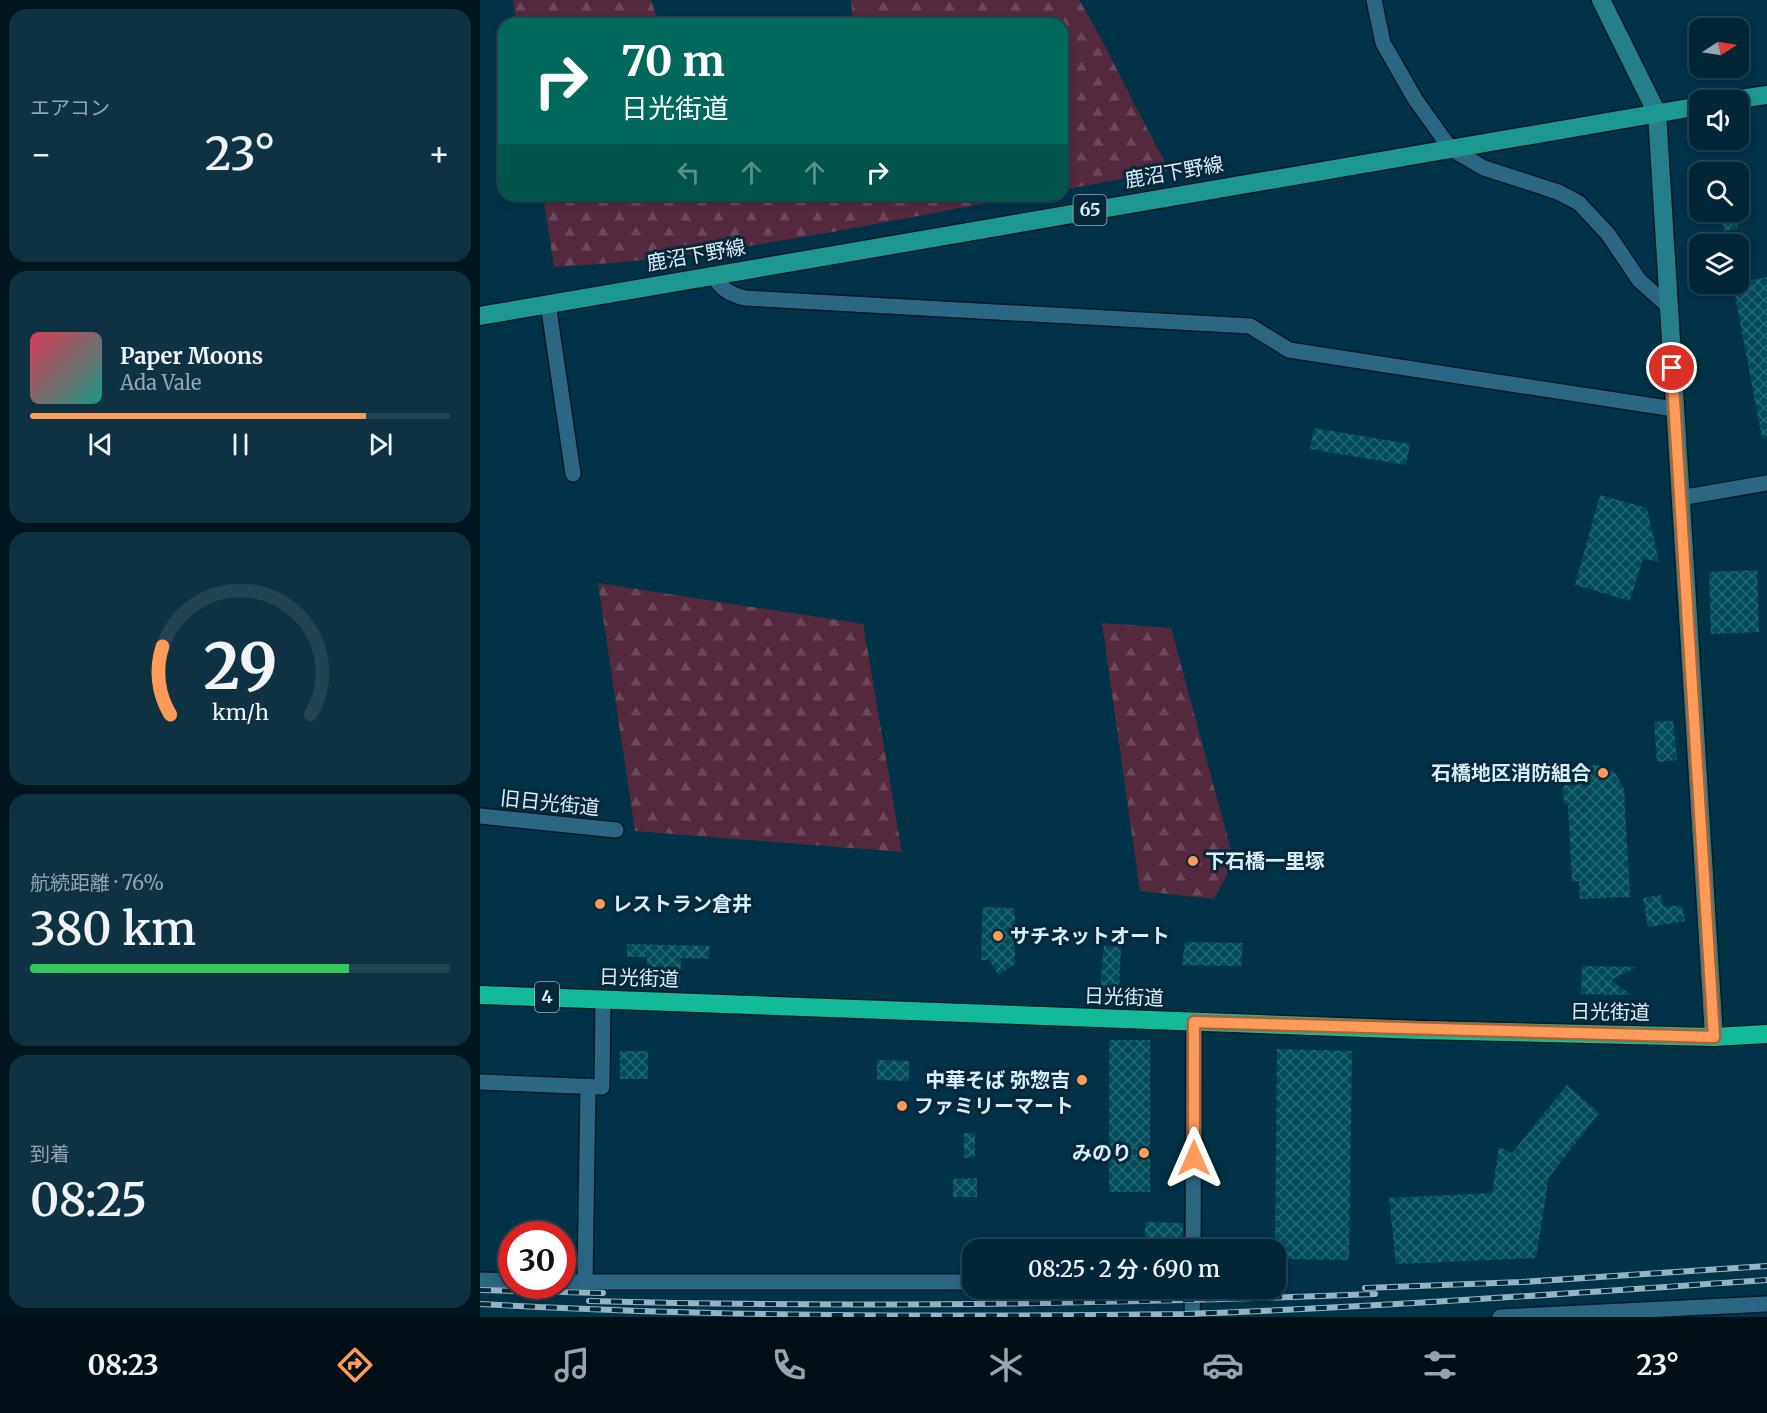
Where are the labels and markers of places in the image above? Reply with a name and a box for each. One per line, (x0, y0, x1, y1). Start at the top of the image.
pin (1646, 342, 1697, 393)
place label: 石橋地区消防組合 (1431, 760, 1591, 785)
marker: 石橋地区消防組合 (1596, 766, 1610, 780)
place label: 下石橋一里塚 (1205, 848, 1325, 873)
marker: 下石橋一里塚 (1186, 854, 1200, 868)
place label: レストラン倉井 (612, 891, 752, 916)
marker: レストラン倉井 (593, 897, 607, 911)
place label: サチネットオート (1010, 923, 1170, 948)
marker: サチネットオート (991, 929, 1005, 943)
place label: 中華そば 弥惣吉 (925, 1067, 1070, 1092)
marker: 中華そば 弥惣吉 (1075, 1073, 1089, 1087)
place label: ファミリーマート (914, 1093, 1074, 1118)
marker: ファミリーマート (895, 1099, 909, 1113)
place label: みのり (1072, 1140, 1132, 1165)
marker: みのり (1137, 1146, 1151, 1160)

